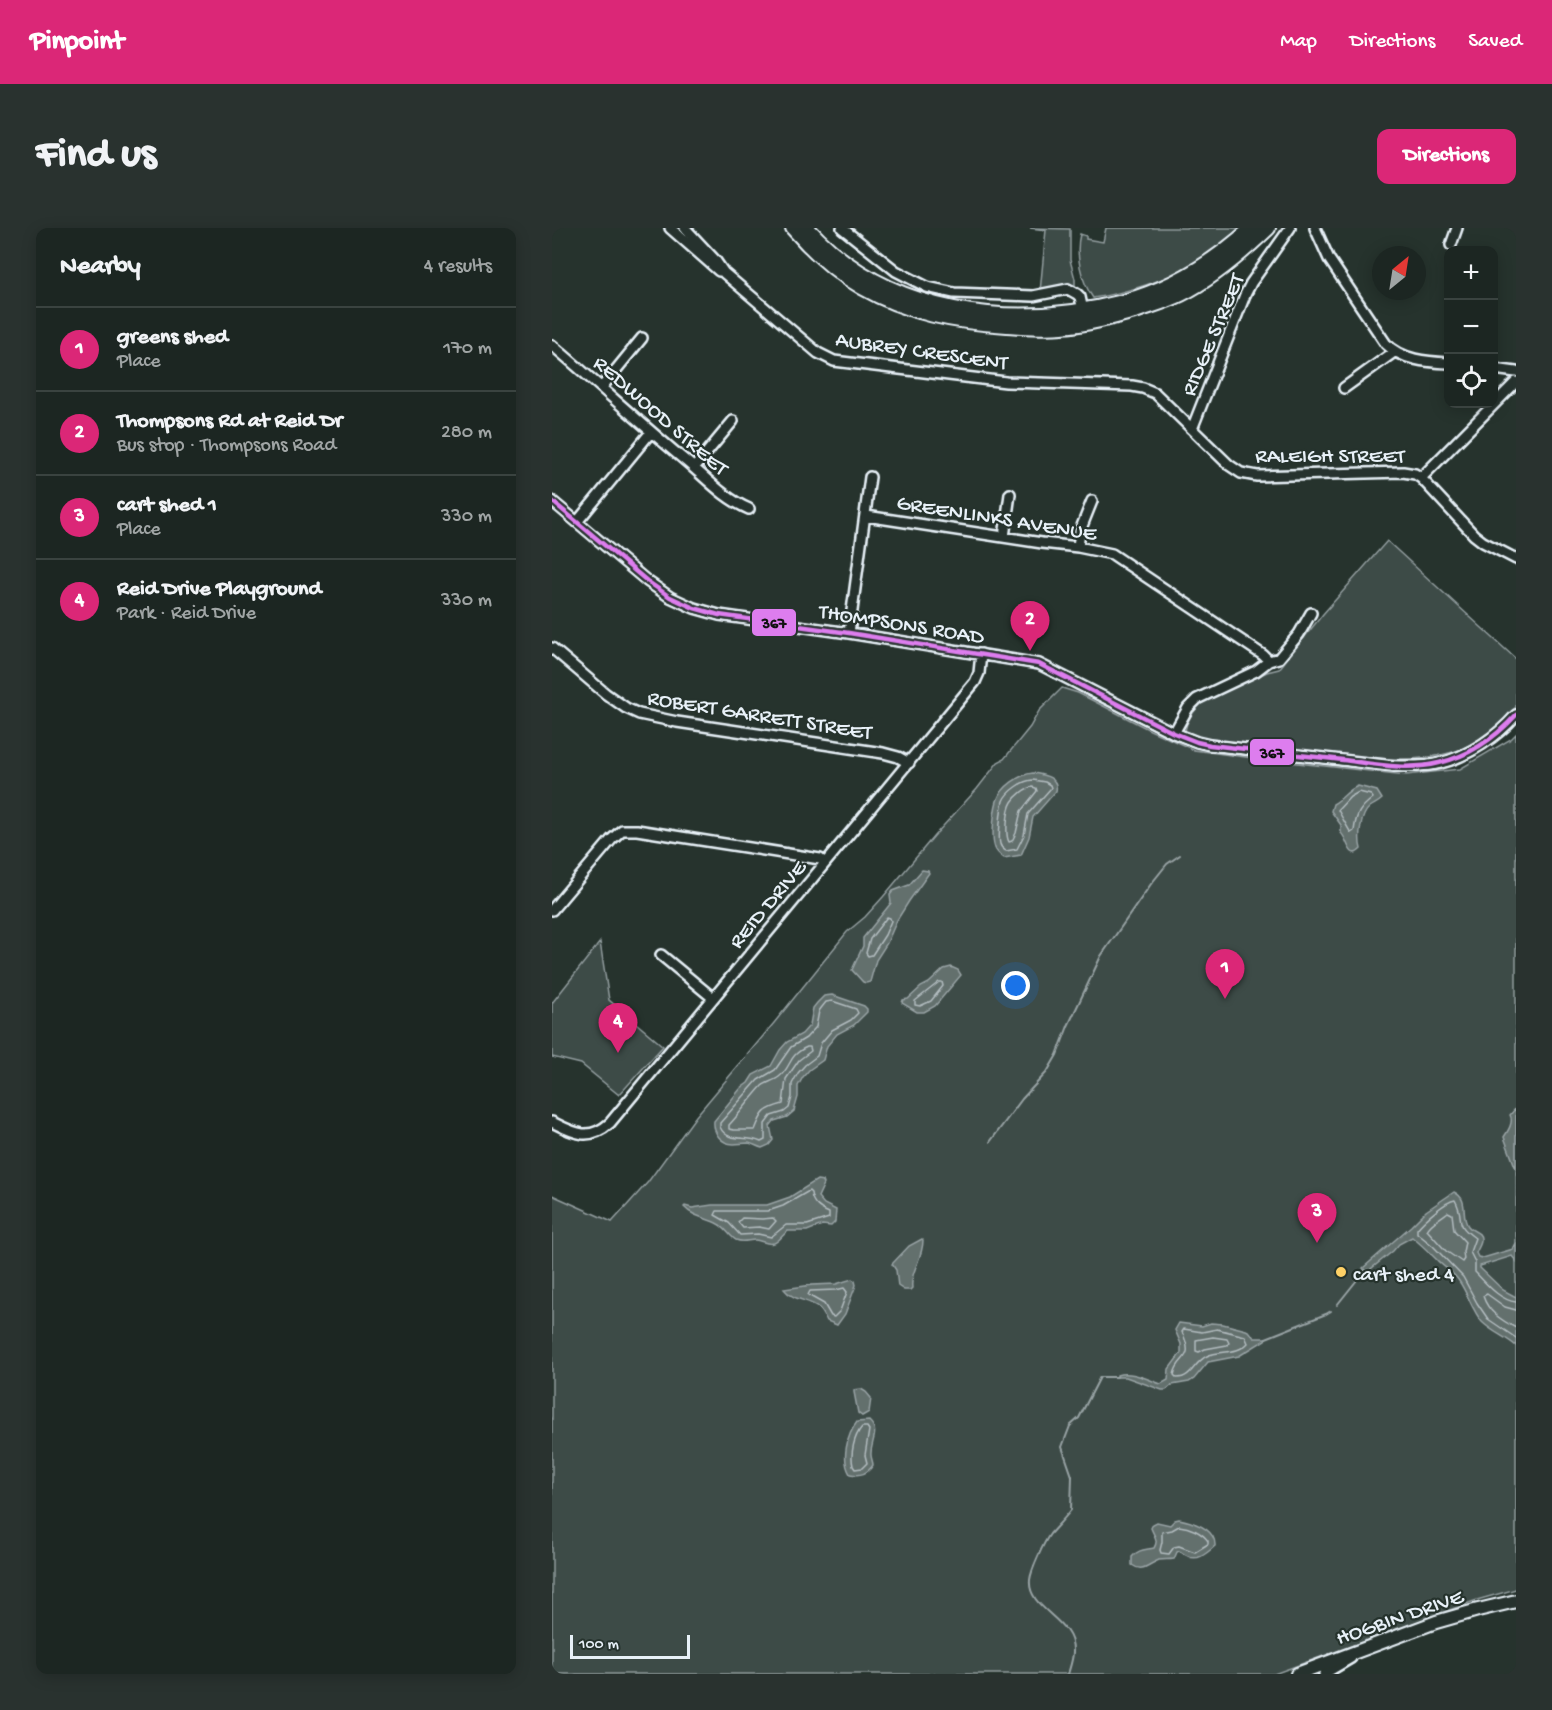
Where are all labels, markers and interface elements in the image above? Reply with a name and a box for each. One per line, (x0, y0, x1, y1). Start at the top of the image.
text: Pinpoint (30, 26, 124, 59)
text: Map (1280, 30, 1317, 55)
text: Directions (1350, 30, 1435, 55)
text: Saved (1468, 30, 1522, 55)
button: Directions (1377, 129, 1516, 184)
text: Find us (36, 132, 156, 181)
north arrow (1372, 246, 1426, 300)
map controls (1444, 246, 1498, 408)
button: + (1444, 246, 1498, 300)
text: Nearby (60, 252, 141, 283)
text: 4 results (424, 256, 492, 279)
street label: RIDGE STREET (1177, 269, 1253, 400)
button: − (1444, 300, 1498, 354)
text: greens shed (117, 325, 228, 351)
street label: AUBREY CRESCENT (834, 328, 1011, 378)
text: 1 (75, 338, 84, 361)
text: 170 m (443, 338, 492, 361)
text: Place (117, 351, 161, 374)
street label: REDWOOD STREET (587, 351, 733, 484)
button: locate (1444, 354, 1498, 408)
text: Thompsons Rd at Reid Dr (117, 409, 342, 435)
text: 2 (75, 422, 84, 445)
text: 280 m (441, 422, 492, 445)
text: Bus stop · Thompsons Road (117, 435, 336, 458)
street label: RALEIGH STREET (1255, 445, 1406, 471)
street label: GREENLINKS AVENUE (895, 491, 1099, 549)
text: cart shed 1 (117, 493, 217, 519)
text: 3 (74, 506, 85, 529)
text: 330 m (441, 506, 492, 529)
text: Place (117, 519, 161, 542)
text: Reid Drive Playground (117, 577, 321, 603)
text: 4 (75, 590, 84, 613)
text: 330 m (441, 590, 492, 613)
street label: THOMPSONS ROAD (815, 600, 987, 652)
pin: 2 (1010, 602, 1050, 651)
text: Park · Reid Drive (117, 603, 256, 626)
line badge: 367 (751, 608, 797, 637)
text: 367 (761, 616, 787, 635)
street label: ROBERT GARRETT STREET (645, 686, 875, 748)
line badge: 367 (1249, 738, 1295, 766)
text: 367 (1259, 746, 1285, 765)
street label: REID DRIVE (725, 855, 814, 955)
pin: 1 (1206, 950, 1244, 999)
your location (1001, 971, 1030, 1000)
pin: 4 (598, 1004, 638, 1053)
pin: 3 (1298, 1194, 1336, 1243)
place label: cart shed 4 (1353, 1263, 1455, 1289)
marker: cart shed 4 (1334, 1265, 1348, 1279)
street label: HOGBIN DRIVE (1333, 1584, 1469, 1653)
scale bar (570, 1632, 690, 1660)
text: 100 m (579, 1636, 619, 1655)

